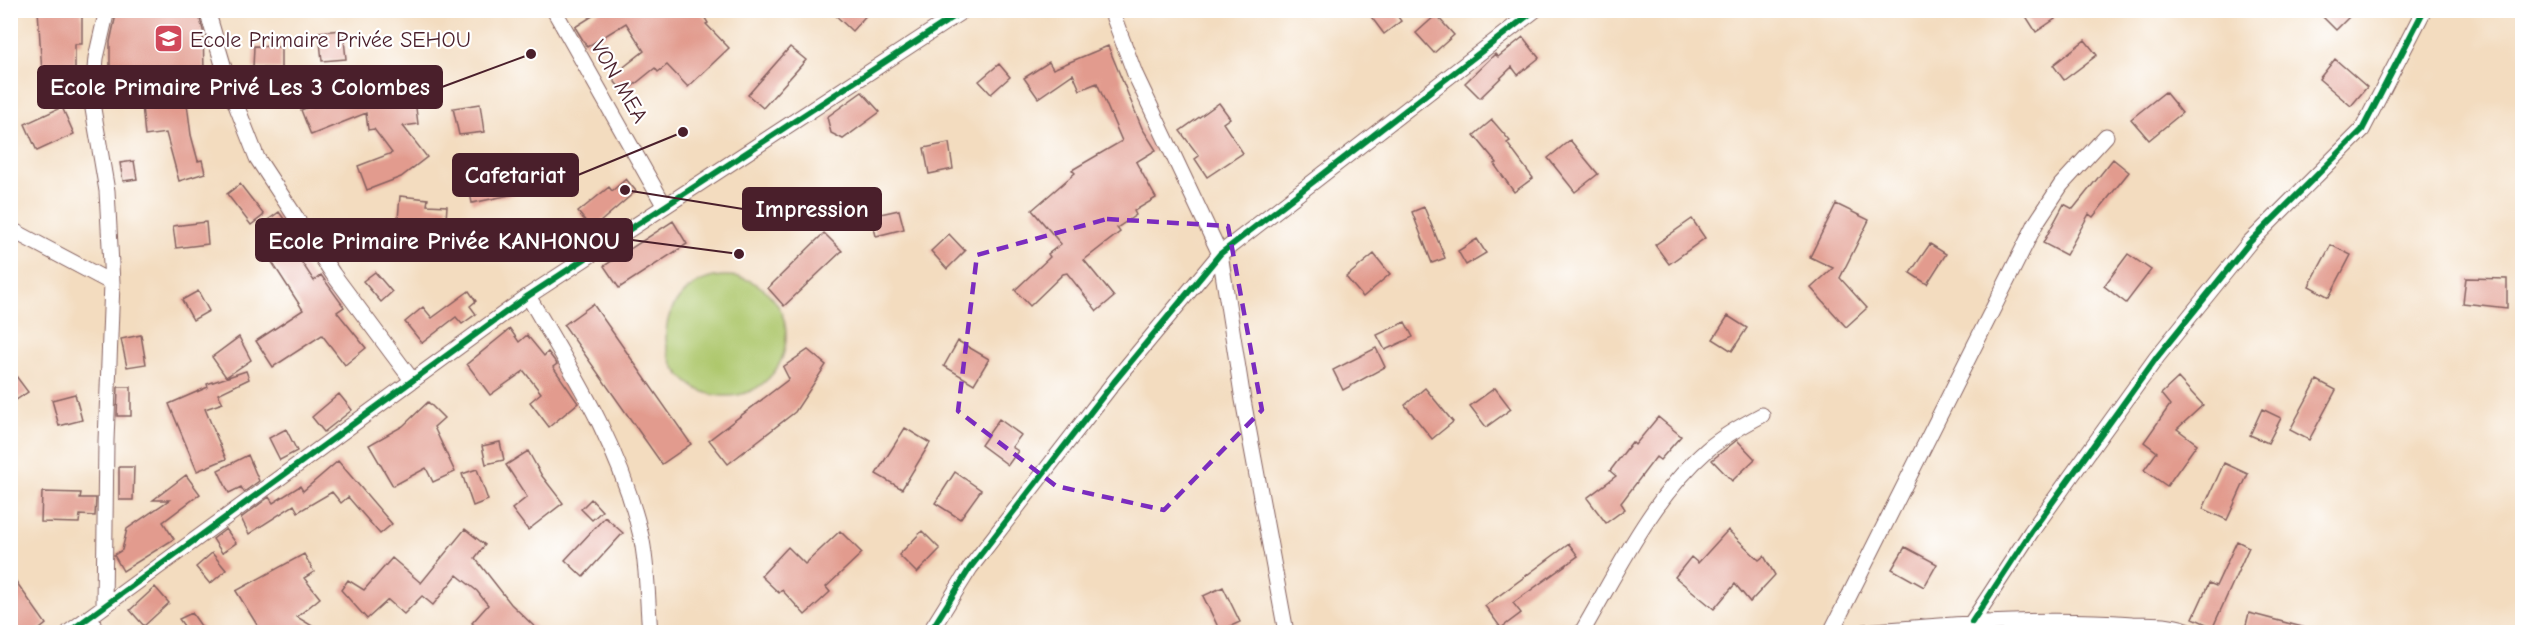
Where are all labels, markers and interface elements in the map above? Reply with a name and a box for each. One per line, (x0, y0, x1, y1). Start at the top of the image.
school or university icon: Ecole Primaire Privée SEHOU (153, 23, 185, 55)
place label: Ecole Primaire Privée SEHOU (190, 27, 471, 53)
street label: VON MEA (585, 35, 653, 128)
callout: Ecole Primaire Privé Les 3 Colombes (38, 66, 442, 108)
text: Ecole Primaire Privé Les 3 Colombes (50, 73, 430, 101)
callout: Cafetariat (453, 154, 578, 196)
text: Cafetariat (465, 161, 566, 189)
callout: Impression (743, 188, 881, 230)
text: Impression (755, 195, 869, 223)
callout: Ecole Primaire Privée KANHONOU (256, 219, 632, 261)
text: Ecole Primaire Privée KANHONOU (268, 227, 620, 255)

